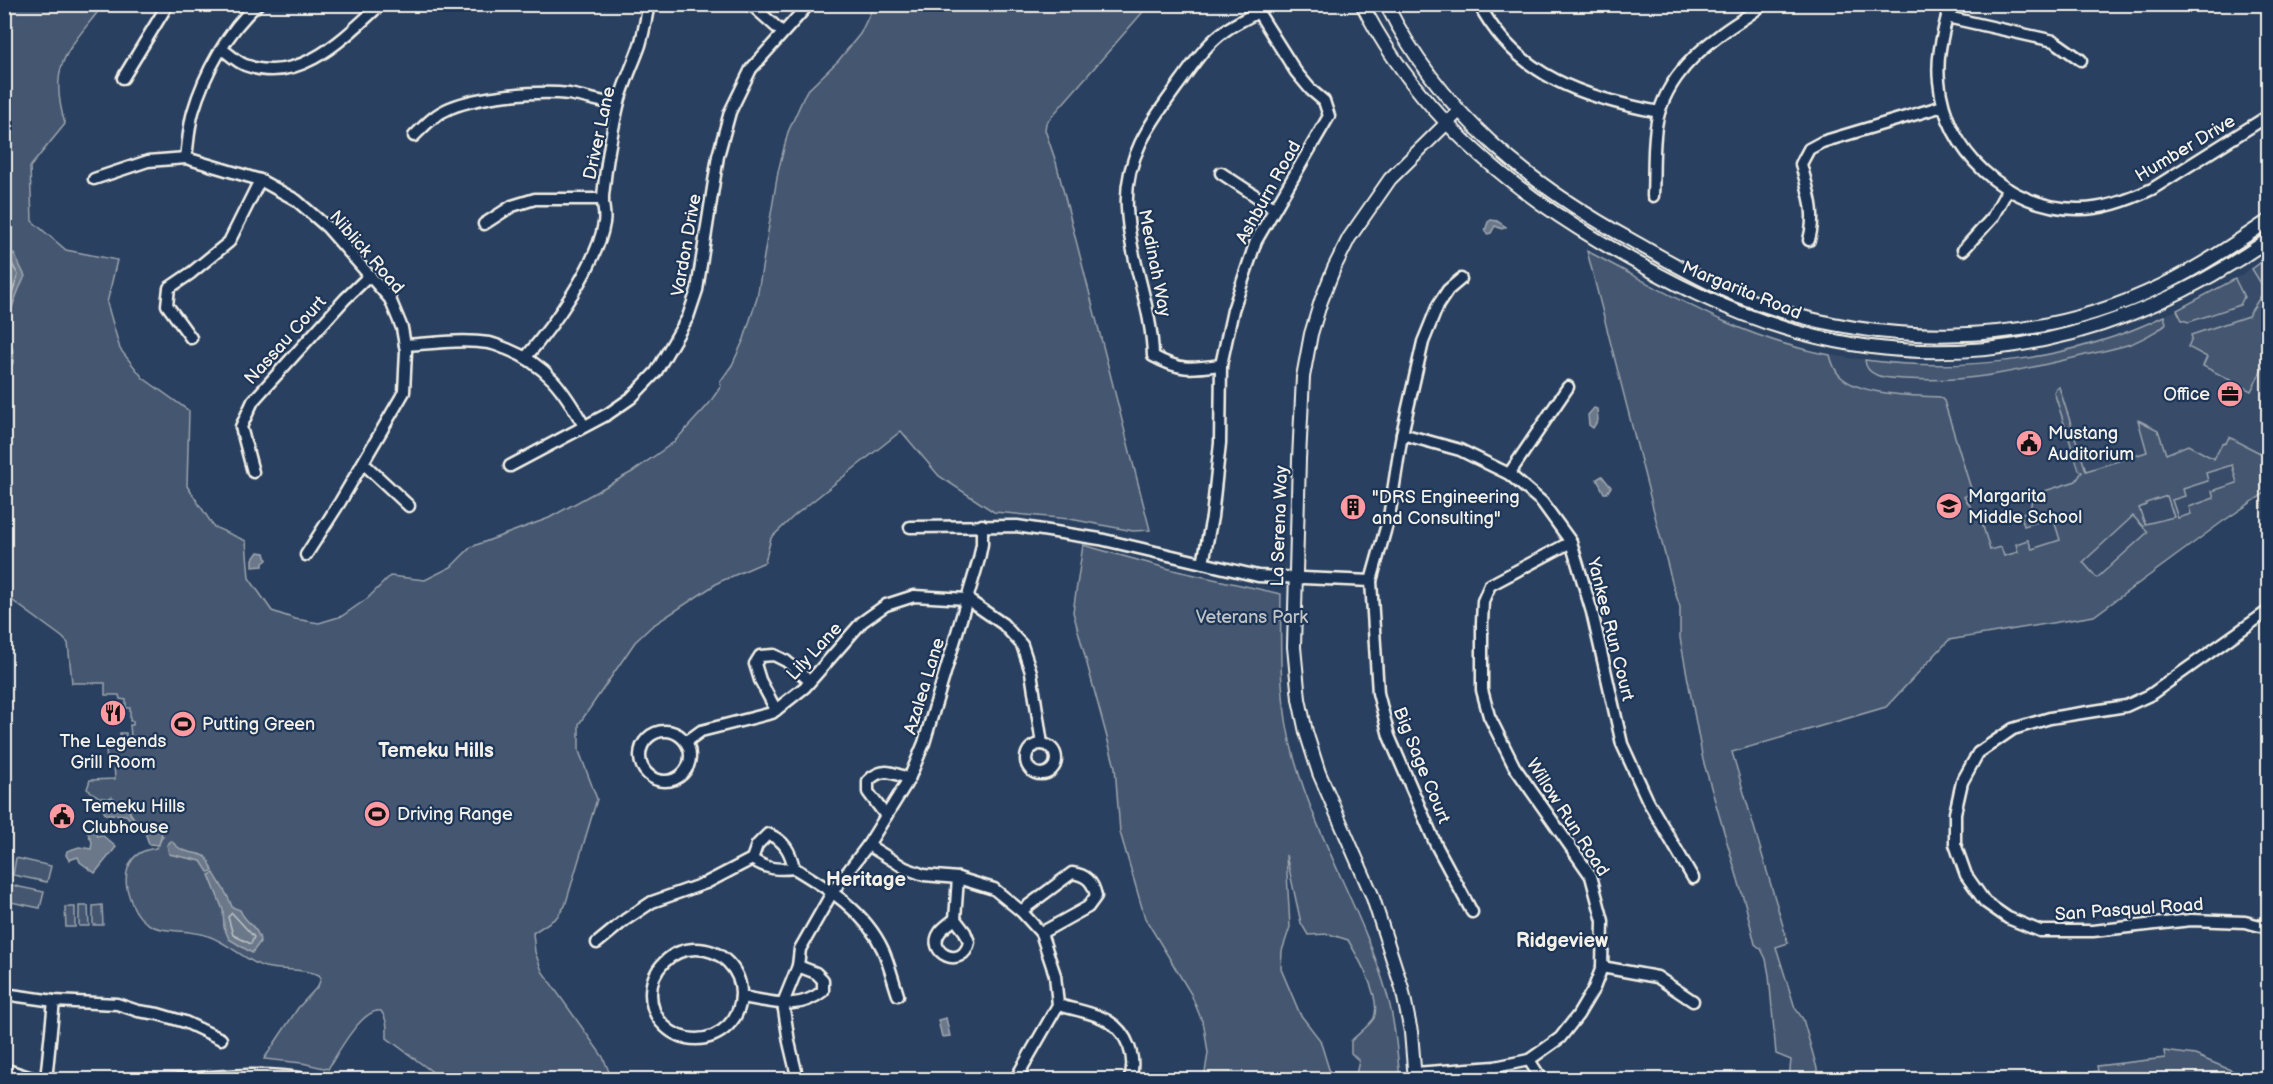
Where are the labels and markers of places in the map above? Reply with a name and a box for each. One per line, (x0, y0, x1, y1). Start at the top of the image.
office icon: Office (2215, 379, 2245, 409)
place label: Office (2163, 384, 2210, 405)
place label: Mustang Auditorium (2048, 423, 2134, 465)
public building icon: Mustang Auditorium (2014, 428, 2044, 458)
place label: Margarita Middle School (1968, 486, 2082, 528)
place label: "DRS Engineering and Consulting" (1372, 487, 1520, 529)
school or university icon: Margarita Middle School (1934, 491, 1964, 521)
building icon: "DRS Engineering and Consulting" (1338, 492, 1368, 522)
restaurant icon: The Legends Grill Room (98, 698, 128, 728)
sports icon: Putting Green (168, 709, 198, 739)
place label: Putting Green (202, 714, 315, 735)
place label: The Legends Grill Room (60, 731, 166, 773)
place label: Temeku Hills Clubhouse (82, 796, 185, 838)
sports icon: Driving Range (362, 799, 392, 829)
public building icon: Temeku Hills Clubhouse (47, 801, 77, 831)
place label: Driving Range (397, 804, 513, 825)

